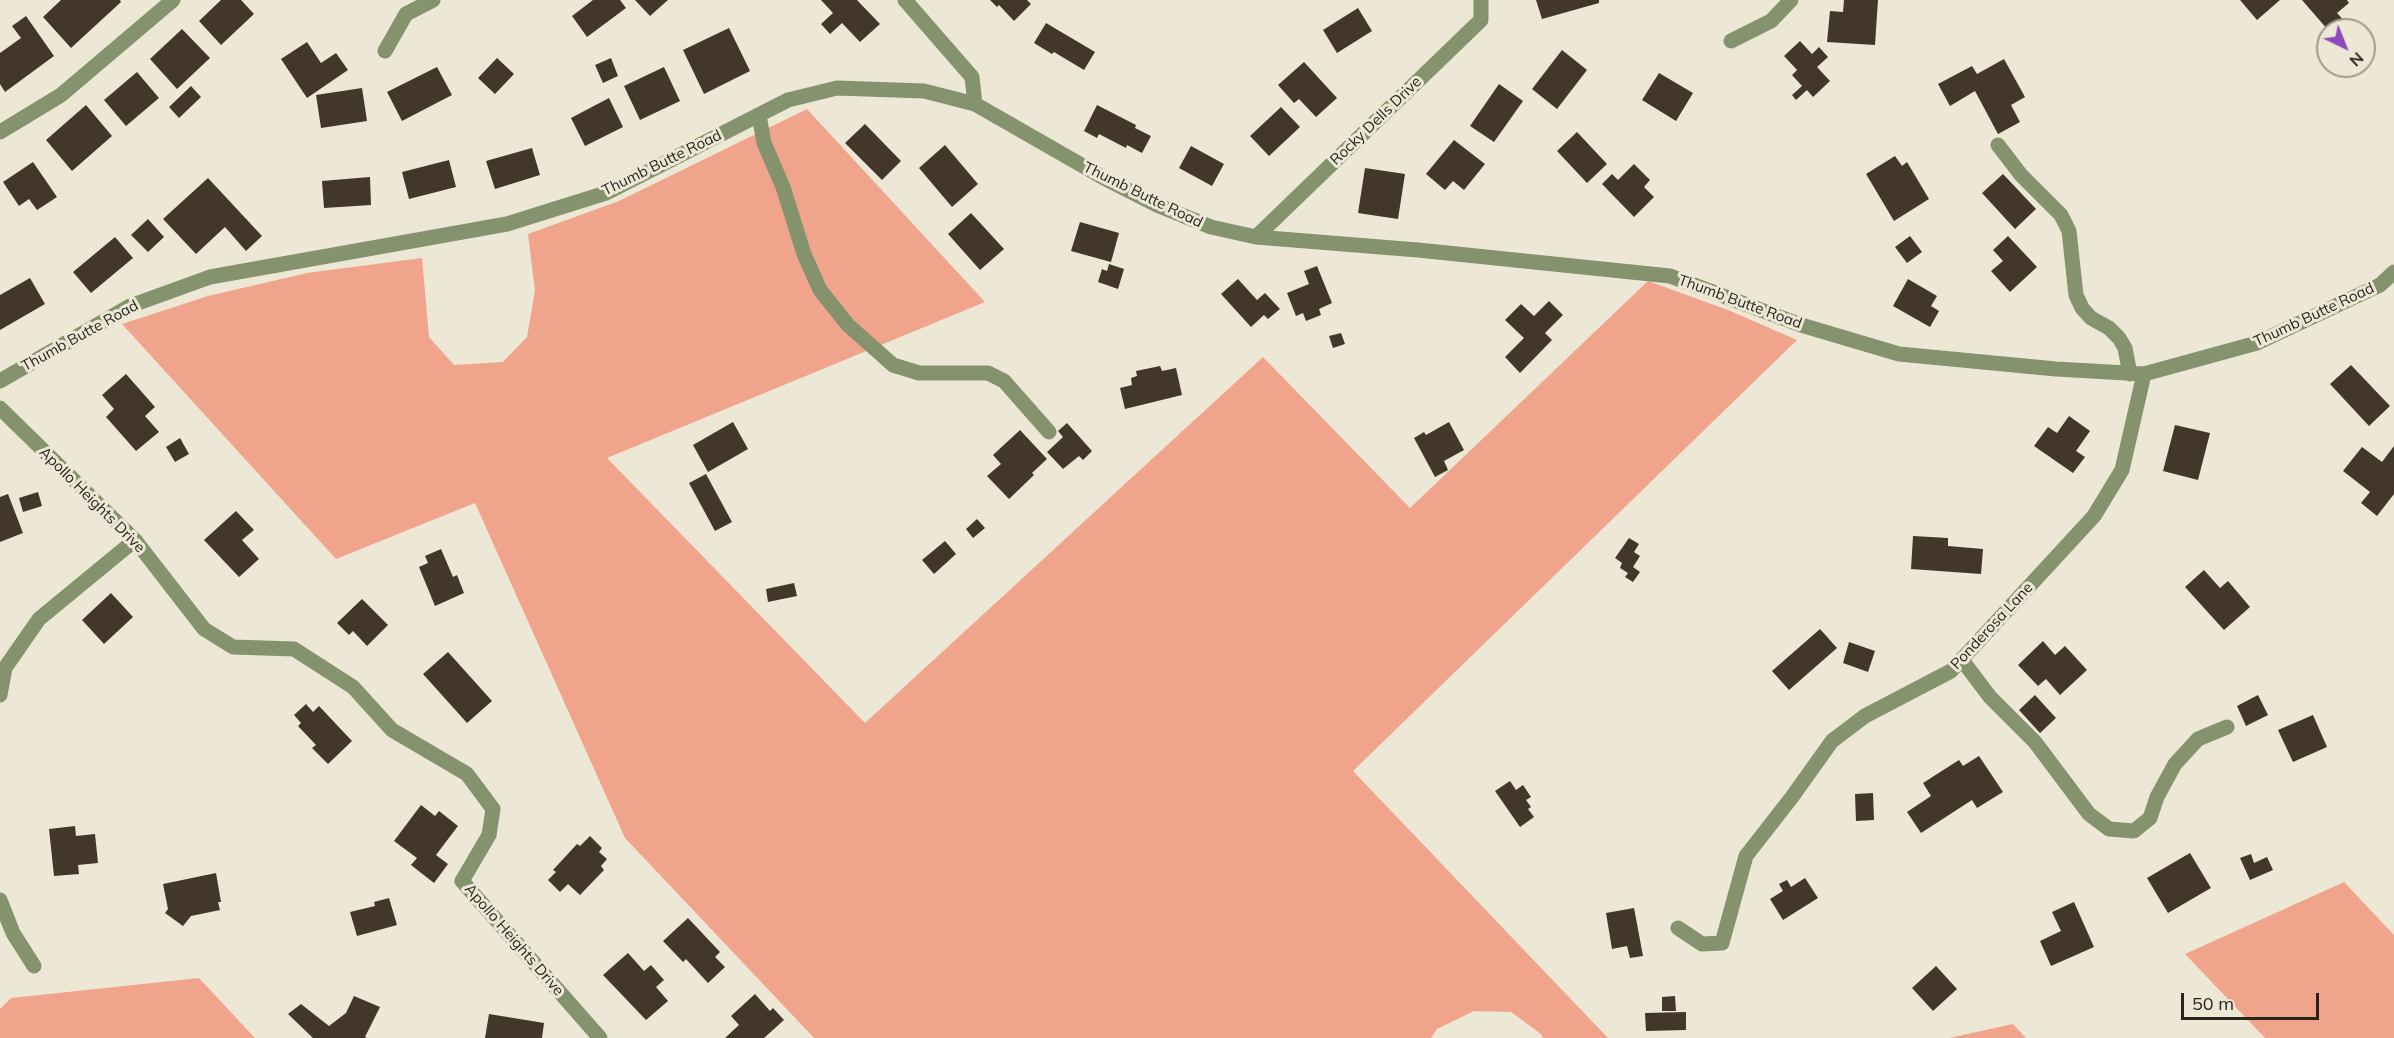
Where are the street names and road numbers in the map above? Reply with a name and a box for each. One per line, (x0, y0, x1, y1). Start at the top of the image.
street label: Rocky Dells Drive (1327, 73, 1425, 169)
street label: Thumb Butte Road (599, 126, 725, 200)
street label: Thumb Butte Road (1080, 158, 1206, 232)
street label: Thumb Butte Road (1676, 271, 1804, 333)
street label: Thumb Butte Road (2251, 279, 2377, 351)
street label: Thumb Butte Road (19, 296, 141, 376)
street label: Apollo Heights Drive (35, 443, 149, 557)
street label: Ponderosa Lane (1947, 579, 2037, 673)
street label: Apollo Heights Drive (461, 880, 567, 1000)

